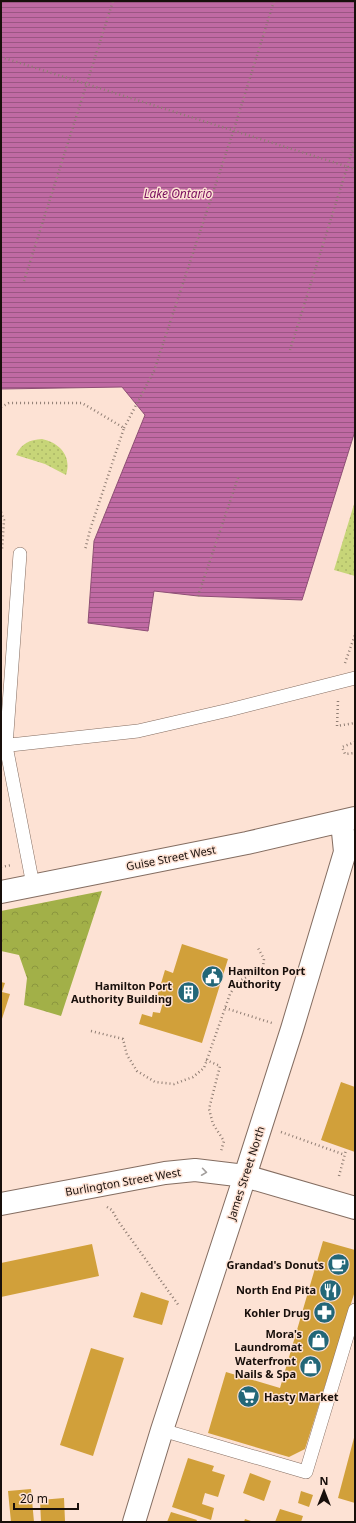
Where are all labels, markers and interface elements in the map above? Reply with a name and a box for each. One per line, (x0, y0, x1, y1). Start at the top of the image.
water label: Lake Ontario (144, 185, 212, 202)
street label: Guise Street West (125, 841, 217, 874)
place label: Hamilton Port Authority (228, 963, 306, 991)
public building icon: Hamilton Port Authority (199, 964, 225, 990)
place label: Hamilton Port Authority Building (71, 978, 172, 1006)
building icon: Hamilton Port Authority Building (175, 979, 201, 1005)
street label: James Street North (223, 1124, 268, 1223)
street label: Burlington Street West (64, 1164, 182, 1199)
one-way arrow (201, 1167, 207, 1176)
cafe icon: Grandad's Donuts (326, 1252, 352, 1278)
place label: Grandad's Donuts (227, 1257, 324, 1272)
restaurant icon: North End Pita (318, 1277, 344, 1303)
place label: North End Pita (236, 1282, 316, 1297)
pharmacy icon: Kohler Drug (312, 1300, 338, 1326)
place label: Kohler Drug (244, 1305, 310, 1320)
place label: Mora's Laundromat (234, 1326, 302, 1354)
shop icon: Mora's Laundromat (305, 1327, 331, 1353)
place label: Waterfront Nails & Spa (235, 1353, 296, 1381)
shop icon: Waterfront Nails & Spa (298, 1354, 324, 1380)
supermarket icon: Hasty Market (236, 1384, 262, 1410)
place label: Hasty Market (264, 1389, 339, 1404)
north arrow (304, 1471, 344, 1511)
text: N (320, 1473, 328, 1488)
scale bar (14, 1485, 78, 1511)
text: 20 m (20, 1490, 48, 1507)

